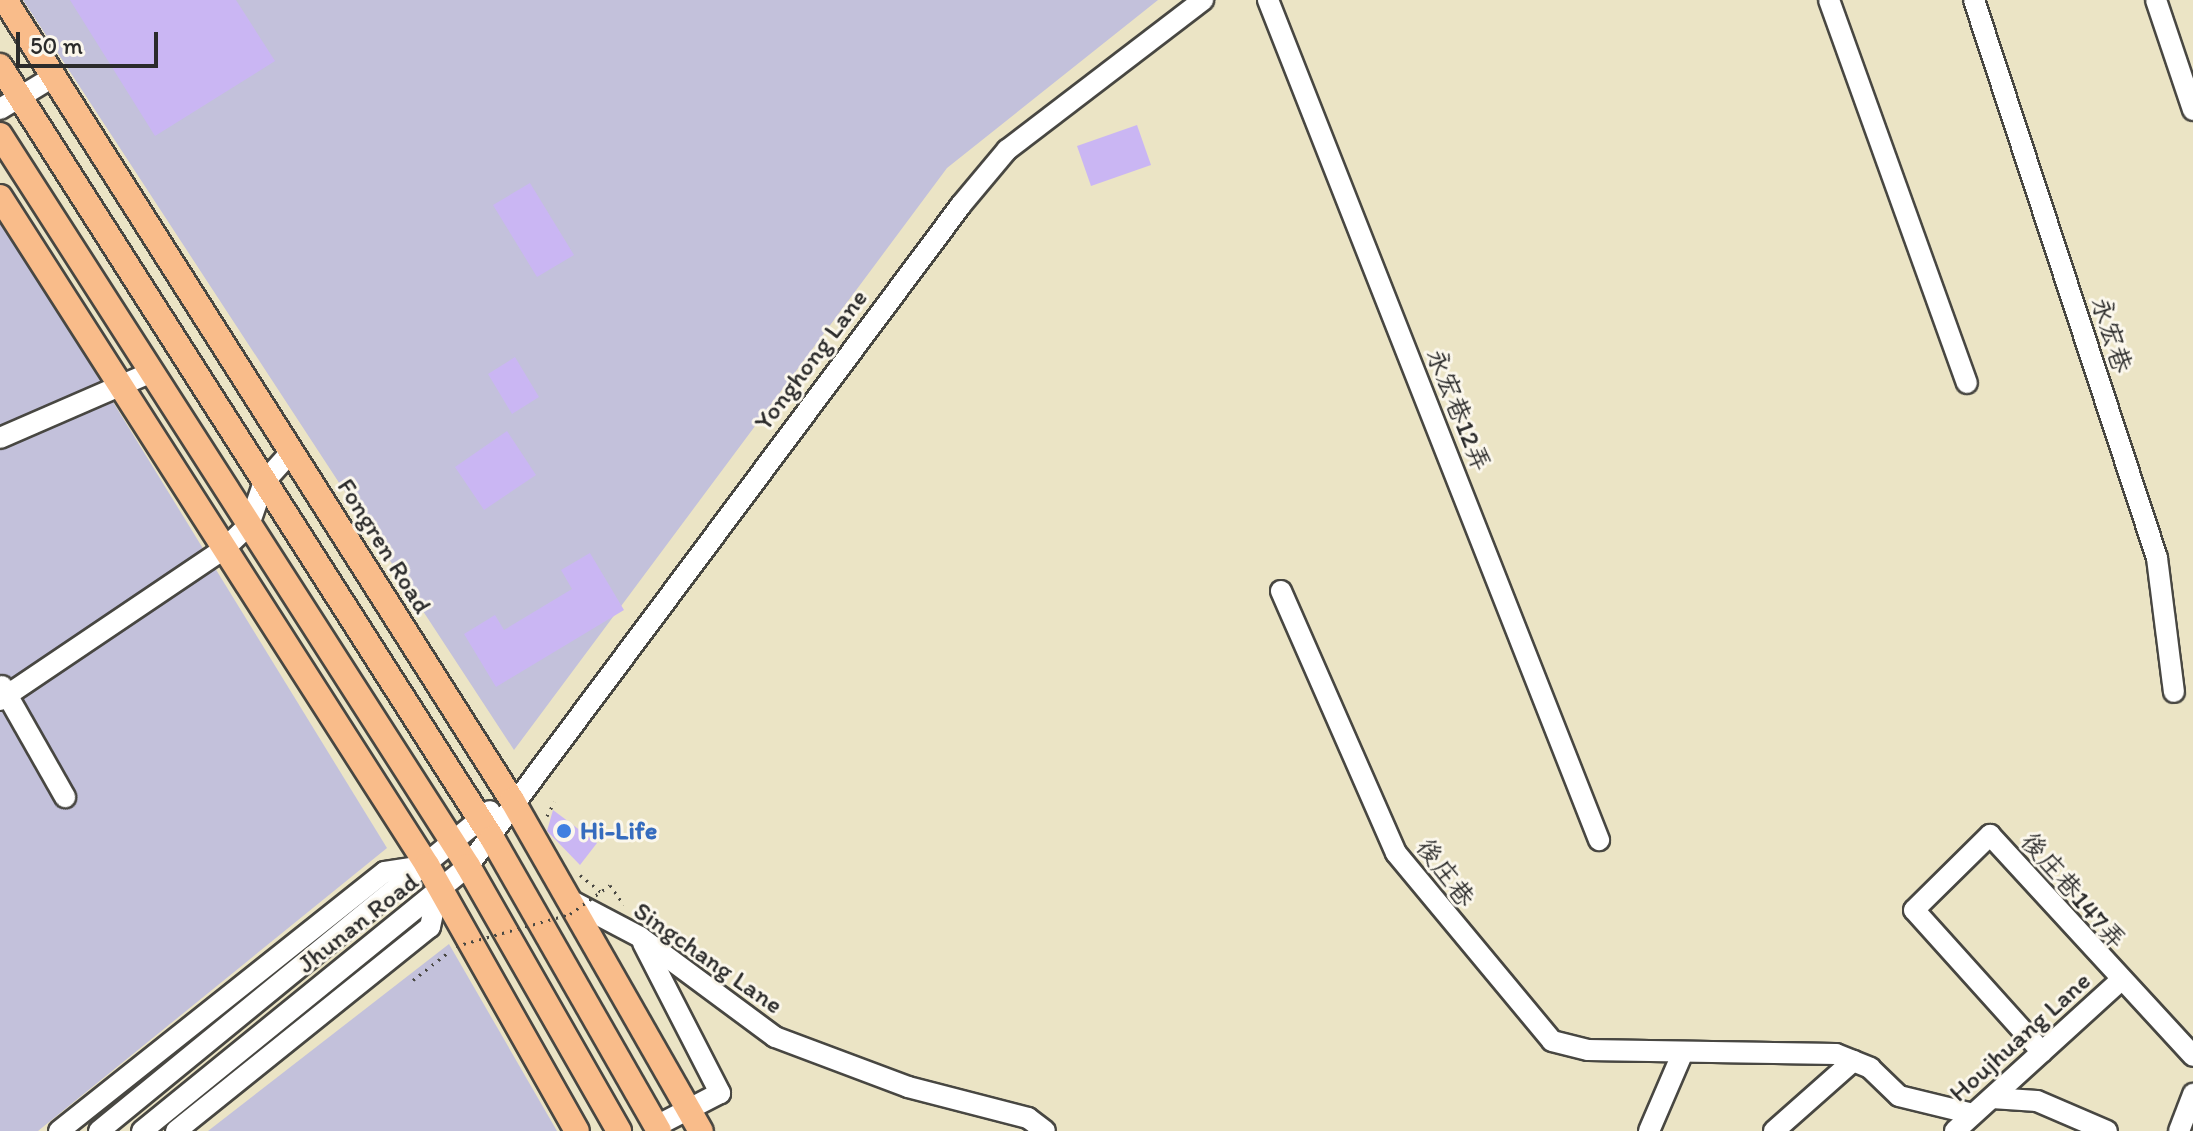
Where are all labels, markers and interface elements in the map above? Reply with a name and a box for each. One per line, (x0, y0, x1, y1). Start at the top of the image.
scale bar (20, 16, 162, 66)
text: 50 m (30, 31, 83, 60)
street label: Yonghong Lane (748, 283, 874, 437)
street label: 永宏巷 (2084, 293, 2138, 377)
street label: 永宏巷12弄 (1419, 344, 1497, 476)
street label: Fongren Road (330, 473, 438, 619)
place label: Hi-Life (580, 815, 657, 847)
marker: Hi-Life (555, 822, 573, 840)
street label: 後庄巷147弄 (2014, 826, 2132, 956)
street label: 後庄巷 (1409, 832, 1481, 914)
street label: Jhunan Road (292, 866, 424, 980)
street label: Singchang Lane (627, 895, 789, 1021)
street label: Houjhuang Lane (1942, 965, 2098, 1109)

